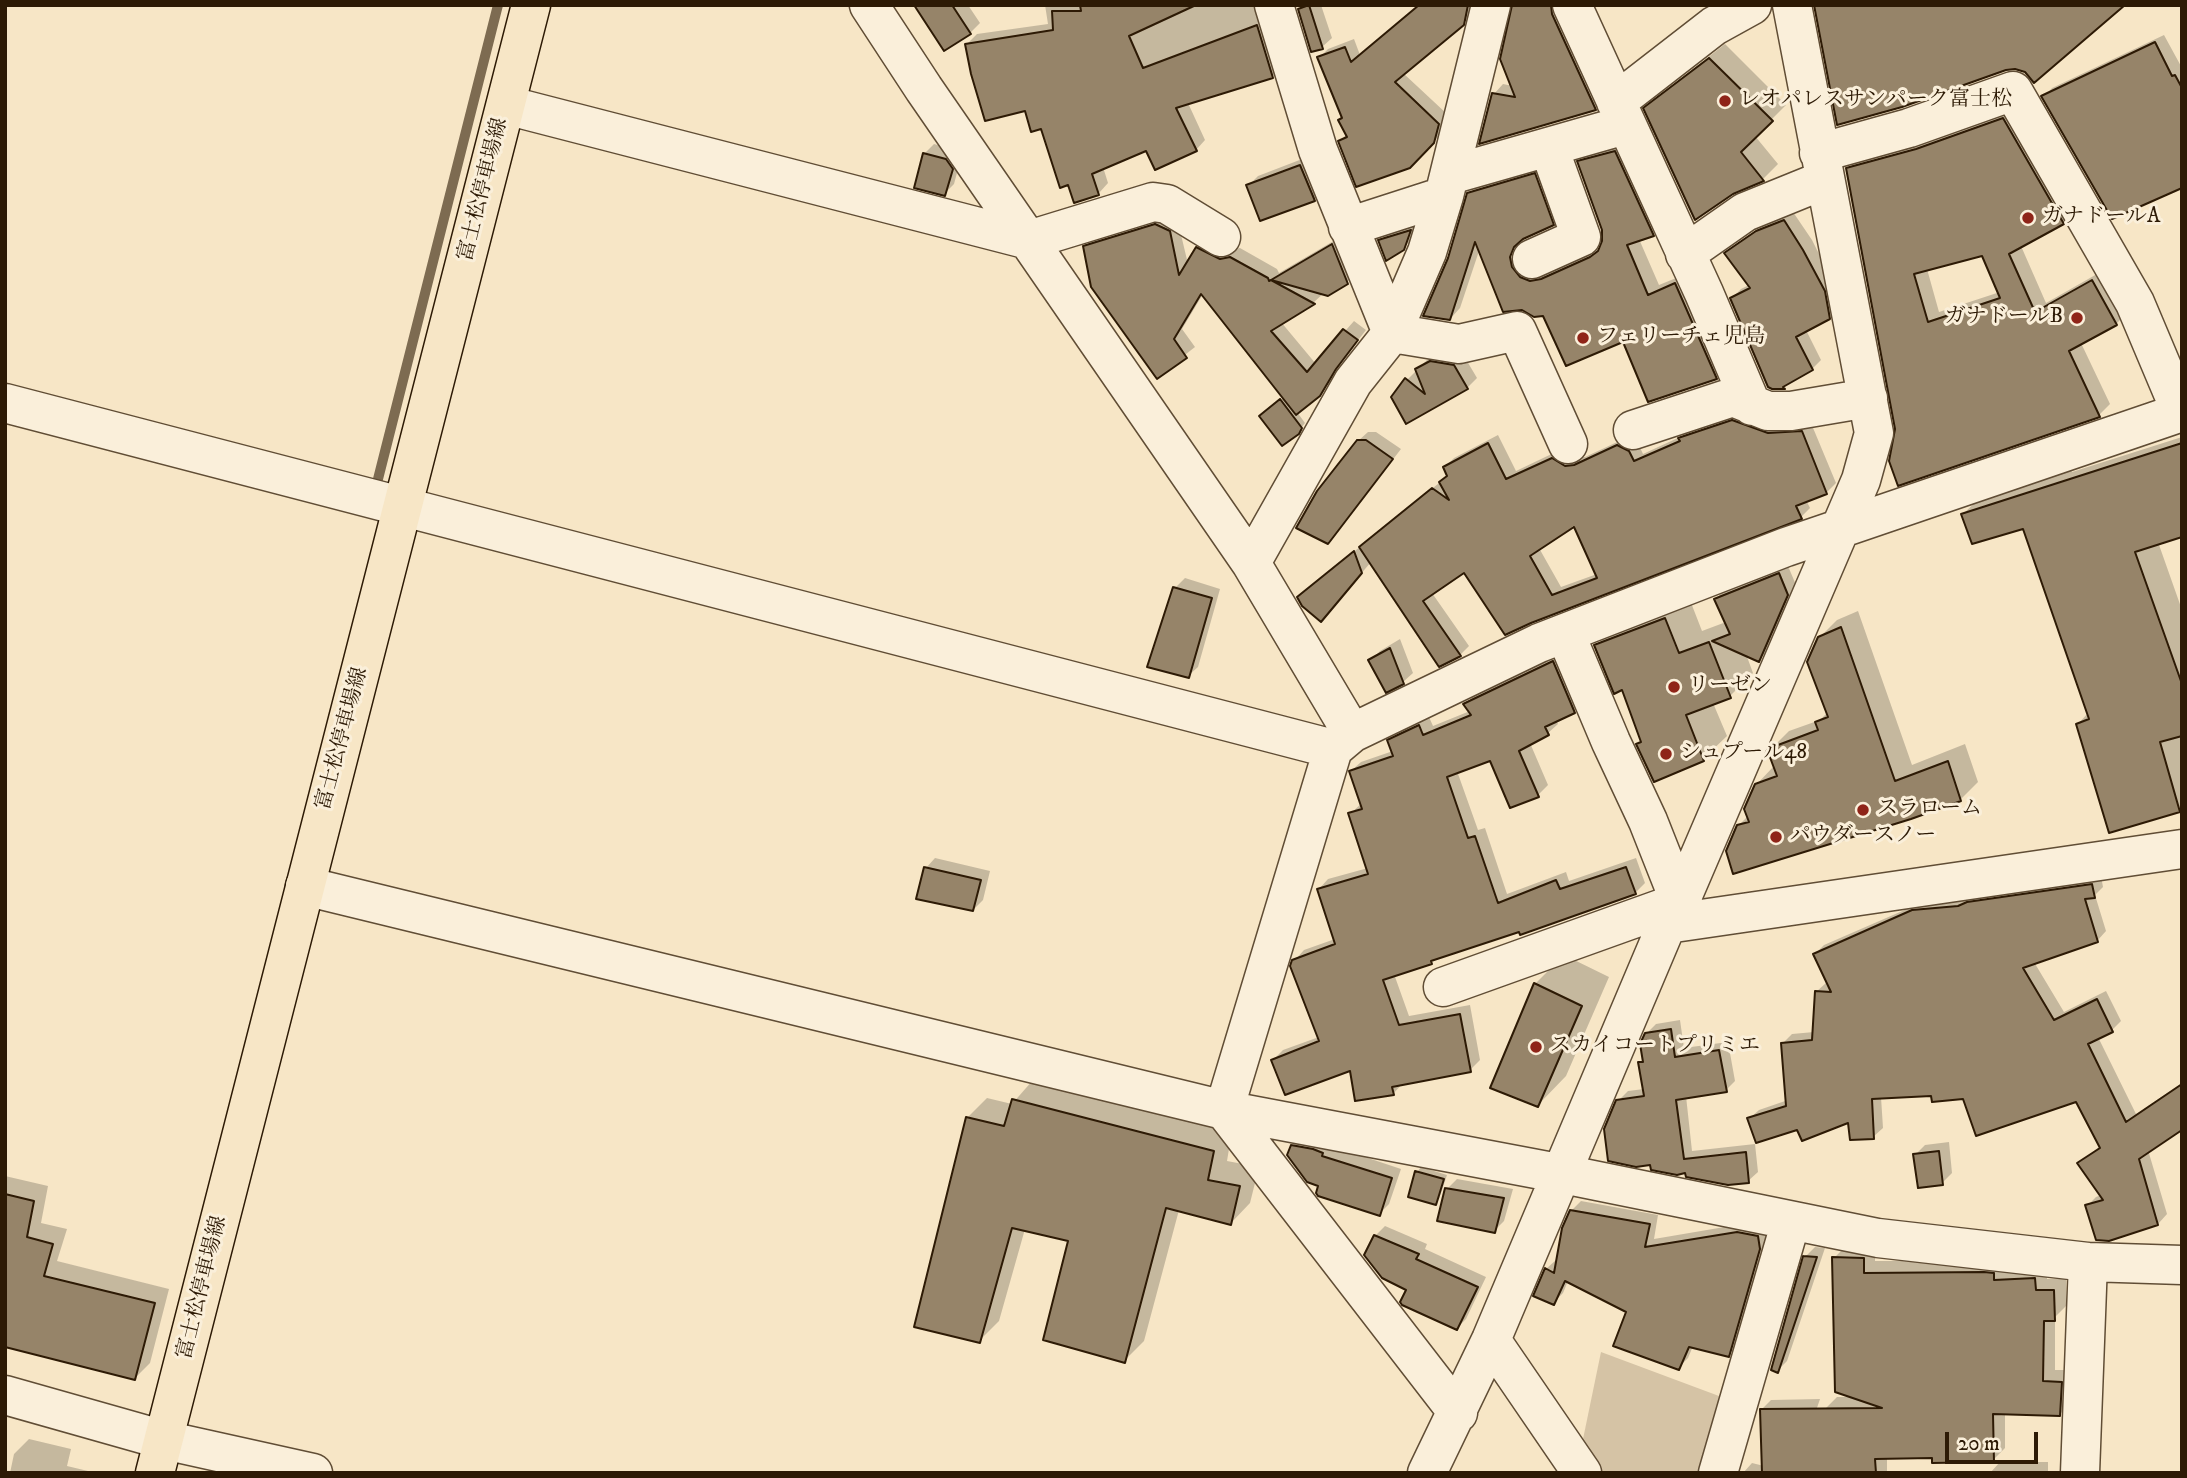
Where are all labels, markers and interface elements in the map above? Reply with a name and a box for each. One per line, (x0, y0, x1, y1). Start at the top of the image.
place label: レオパレスサンパーク富士松 (1739, 88, 2012, 114)
marker: レオパレスサンパーク富士松 (1717, 93, 1733, 109)
street label: 富士松停車場線 (454, 116, 514, 264)
place label: ガナドールA (2042, 205, 2160, 231)
marker: ガナドールA (2020, 210, 2036, 226)
place label: ガナドールB (1945, 305, 2063, 331)
marker: ガナドールB (2069, 310, 2085, 326)
place label: フェリーチェ児島 (1597, 325, 1765, 351)
marker: フェリーチェ児島 (1575, 330, 1591, 346)
street label: 富士松停車場線 (312, 665, 374, 813)
place label: リーゼン (1688, 674, 1772, 700)
marker: リーゼン (1666, 679, 1682, 695)
place label: シュプール48 (1680, 741, 1807, 767)
marker: シュプール48 (1658, 746, 1674, 762)
place label: スラローム (1877, 797, 1982, 823)
marker: スラローム (1855, 802, 1871, 818)
place label: パウダースノー (1790, 824, 1936, 850)
marker: パウダースノー (1768, 829, 1784, 845)
place label: スカイコートプリミエ (1550, 1034, 1760, 1060)
marker: スカイコートプリミエ (1528, 1039, 1544, 1055)
street label: 富士松停車場線 (173, 1214, 233, 1362)
scale bar (1949, 1418, 2042, 1462)
text: 20 m (1958, 1431, 2000, 1457)

